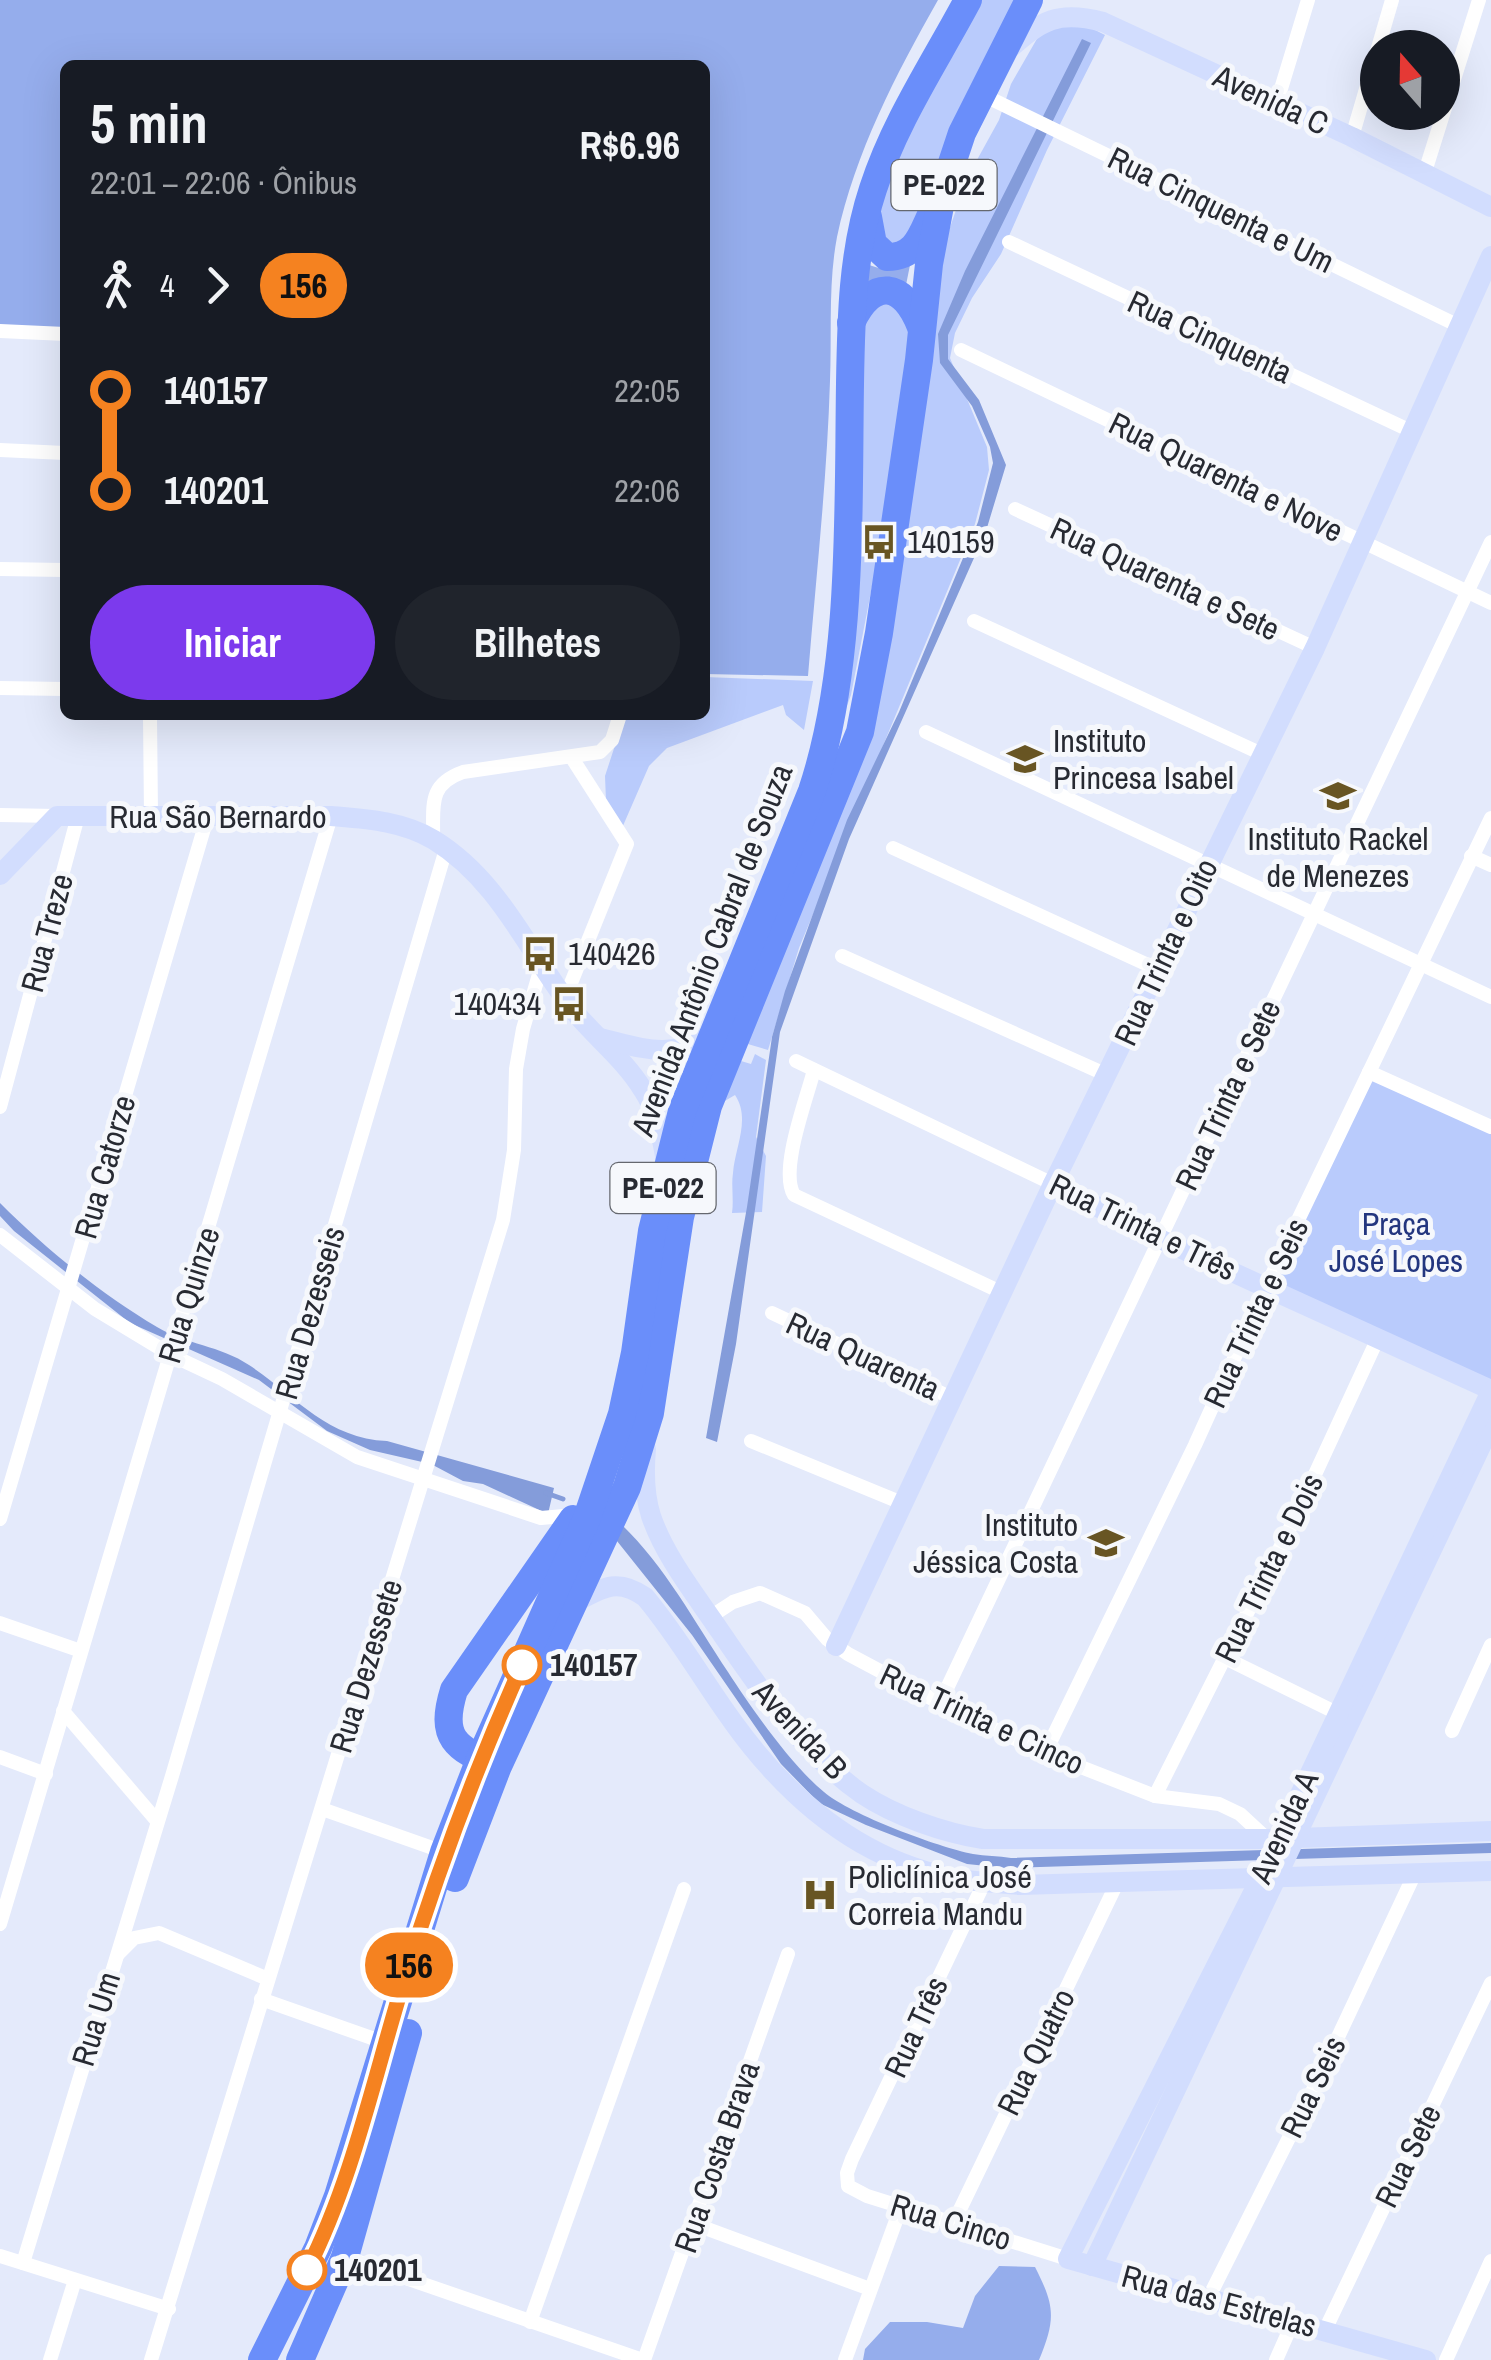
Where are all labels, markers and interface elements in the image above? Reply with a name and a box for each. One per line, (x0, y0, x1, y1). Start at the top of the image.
north arrow (1360, 30, 1460, 130)
map controls (1360, 30, 1460, 130)
street label: Avenida C (1206, 54, 1336, 145)
text: 5 min (90, 86, 208, 160)
text: R$6.96 (580, 120, 680, 171)
street label: Rua Cinquenta e Um (1101, 136, 1341, 283)
road number: PE-022 (892, 160, 996, 210)
text: 22:01 – 22:06 · Ônibus (90, 161, 357, 204)
icon: walk (90, 258, 145, 313)
icon: forward (190, 258, 245, 313)
text: 156 (280, 262, 327, 309)
text: 4 (160, 264, 175, 307)
street label: Rua Cinquenta (1121, 280, 1300, 394)
text: 140157 (164, 365, 268, 416)
text: 22:05 (614, 369, 680, 412)
street label: Rua Quarenta e Nove (1102, 401, 1350, 552)
text: 140201 (164, 465, 268, 516)
text: 22:06 (614, 469, 680, 512)
street label: Rua Quarenta e Sete (1044, 507, 1287, 650)
place label: 140159 (907, 520, 995, 563)
bus stop icon: 140159 (860, 523, 898, 561)
button: Iniciar (90, 585, 375, 700)
button: Bilhetes (395, 585, 680, 700)
place label: Instituto Princesa Isabel (1053, 719, 1234, 799)
school or university icon: Instituto Princesa Isabel (1006, 740, 1044, 778)
street label: Avenida Antônio Cabral de Souza (620, 757, 803, 1143)
school or university icon: Instituto Rackel de Menezes (1319, 777, 1357, 815)
street label: Rua São Bernardo (109, 795, 327, 838)
place label: Instituto Rackel de Menezes (1248, 817, 1428, 897)
street label: Rua Trinta e Oito (1104, 851, 1228, 1052)
street label: Rua Treze (10, 869, 83, 997)
place label: 140426 (568, 932, 656, 975)
bus stop icon: 140426 (521, 935, 559, 973)
place label: 140434 (453, 982, 541, 1025)
bus stop icon: 140434 (550, 985, 588, 1023)
street label: Rua Trinta e Sete (1165, 992, 1291, 1197)
street label: Rua Catorze (64, 1090, 145, 1244)
road number: PE-022 (610, 1163, 716, 1213)
street label: Rua Trinta e Três (1043, 1163, 1244, 1290)
park label: Praça José Lopes (1329, 1202, 1463, 1282)
street label: Rua Trinta e Seis (1193, 1211, 1318, 1414)
street label: Rua Dezesseis (264, 1221, 355, 1404)
street label: Rua Quinze (147, 1222, 230, 1368)
street label: Rua Quarenta (779, 1301, 947, 1410)
street label: Rua Trinta e Dois (1204, 1466, 1333, 1670)
place label: Instituto Jéssica Costa (913, 1503, 1078, 1583)
school or university icon: Instituto Jéssica Costa (1087, 1524, 1125, 1562)
street label: Rua Dezessete (319, 1574, 412, 1758)
place label: 140157 (550, 1643, 638, 1686)
marker: 140157 (503, 1646, 541, 1684)
street label: Rua Trinta e Cinco (873, 1653, 1091, 1785)
street label: Avenida B (743, 1670, 857, 1788)
street label: Avenida A (1238, 1763, 1328, 1891)
place label: Policlínica José Correia Mandu (848, 1855, 1032, 1935)
hospital icon: Policlínica José Correia Mandu (801, 1876, 839, 1914)
line badge: 156 (352, 1932, 466, 1998)
text: 156 (385, 1942, 433, 1989)
street label: Rua Um (61, 1967, 130, 2071)
street label: Rua Três (874, 1969, 958, 2084)
street label: Rua Quatro (986, 1981, 1085, 2122)
street label: Rua Seis (1270, 2029, 1356, 2145)
street label: Rua Costa Brava (664, 2055, 770, 2258)
street label: Rua Sete (1364, 2097, 1451, 2214)
street label: Rua Cinco (886, 2183, 1017, 2260)
place label: 140201 (334, 2248, 422, 2291)
marker: 140201 (288, 2251, 326, 2289)
street label: Rua das Estrelas (1117, 2254, 1321, 2347)

